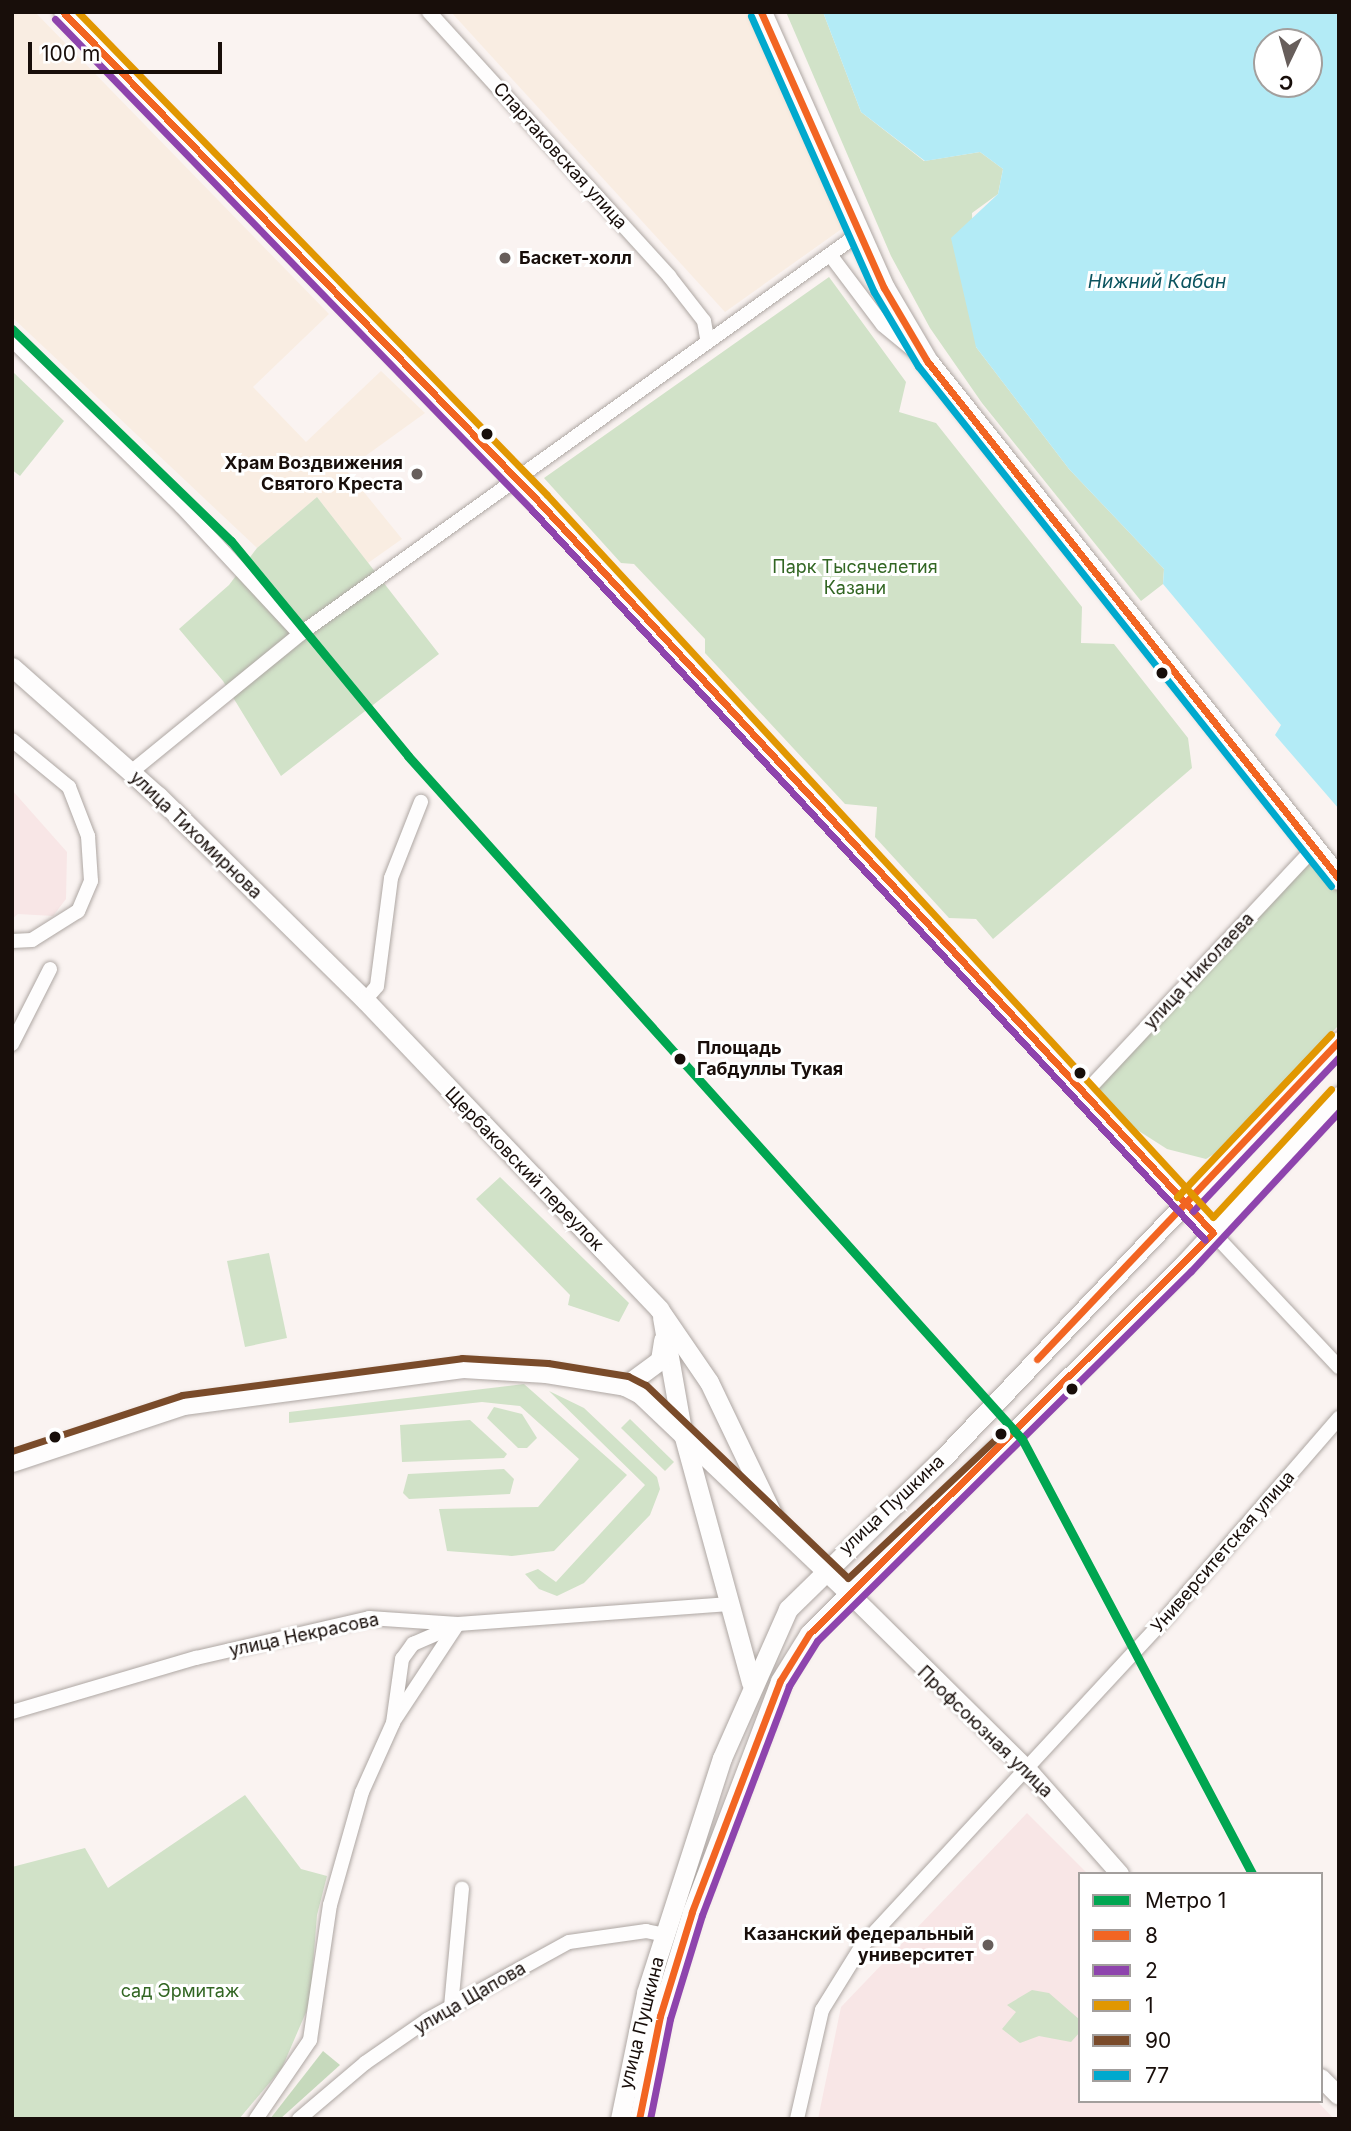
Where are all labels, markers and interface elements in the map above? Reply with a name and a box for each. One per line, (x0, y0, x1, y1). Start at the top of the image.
scale bar (32, 28, 226, 72)
north arrow (1253, 28, 1323, 98)
text: 100 m (41, 41, 100, 66)
text: С (1278, 70, 1294, 94)
street label: Спартаковская улица (488, 78, 632, 234)
place label: Баскет-холл (519, 247, 632, 269)
marker: Баскет-холл (497, 250, 513, 266)
water label: Нижний Кабан (1088, 271, 1226, 293)
unlabelled marker (480, 427, 494, 441)
place label: Храм Воздвижения Святого Креста (224, 453, 403, 496)
marker: Храм Воздвижения Святого Креста (409, 466, 425, 482)
park label: Парк Тысячелетия Казани (772, 557, 938, 600)
unlabelled marker (1155, 666, 1169, 680)
street label: улица Тихомирнова (126, 766, 266, 904)
street label: улица Николаева (1139, 908, 1259, 1034)
place label: Площадь Габдуллы Тукая (697, 1038, 843, 1080)
marker: Площадь Габдуллы Тукая (669, 1048, 691, 1070)
unlabelled marker (1073, 1066, 1087, 1080)
street label: Щербаковский переулок (440, 1083, 608, 1255)
unlabelled marker (1065, 1382, 1079, 1396)
unlabelled marker (994, 1427, 1008, 1441)
unlabelled marker (48, 1430, 62, 1444)
street label: улица Пушкина (835, 1451, 949, 1559)
street label: Университетская улица (1147, 1467, 1299, 1637)
street label: улица Некрасова (227, 1609, 381, 1661)
street label: Профсоюзная улица (913, 1662, 1057, 1802)
legend (1078, 1872, 1323, 2103)
text: Метро 1 (1145, 1888, 1226, 1913)
text: 8 (1145, 1923, 1158, 1948)
place label: Казанский федеральный университет (744, 1924, 974, 1966)
marker: Казанский федеральный университет (980, 1937, 996, 1953)
street label: улица Пушкина (615, 1955, 669, 2091)
street label: улица Щапова (410, 1957, 530, 2039)
text: 2 (1145, 1958, 1158, 1983)
park label: сад Эрмитаж (121, 1980, 239, 2002)
text: 1 (1145, 1993, 1154, 2018)
text: 90 (1145, 2028, 1171, 2053)
text: 77 (1145, 2063, 1169, 2088)

